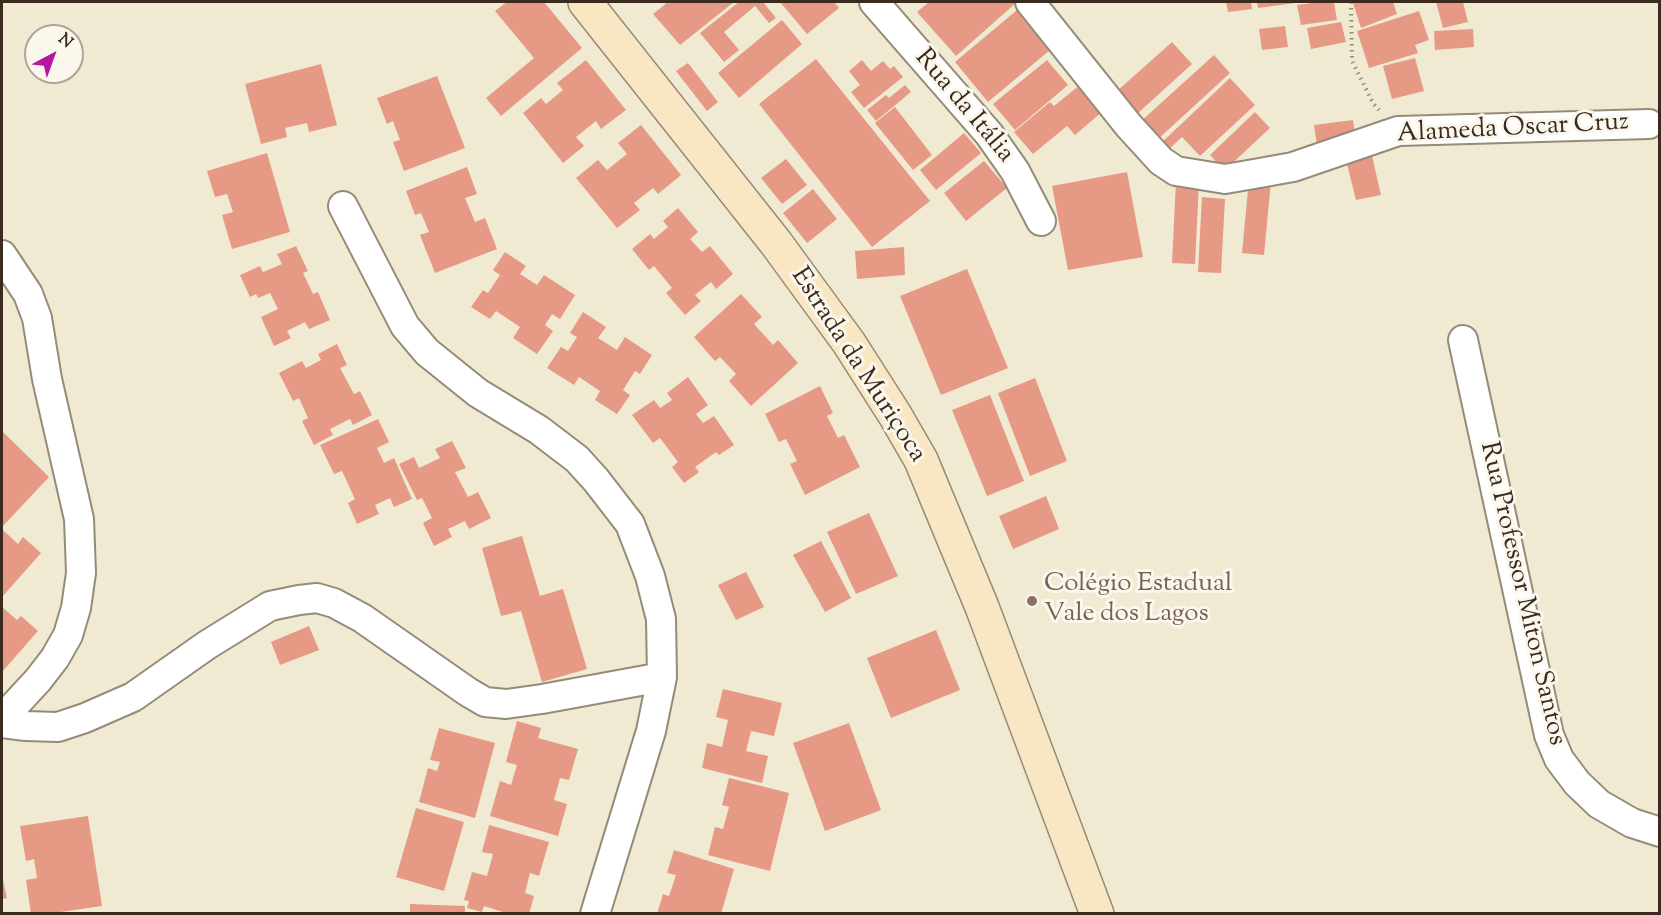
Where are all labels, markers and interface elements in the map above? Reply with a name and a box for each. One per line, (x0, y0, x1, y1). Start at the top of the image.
north arrow (24, 24, 84, 84)
text: N (52, 29, 77, 54)
street label: Rua da Itália (906, 44, 1020, 170)
street label: Alameda Oscar Cruz (1396, 108, 1630, 152)
street label: Estrada da Muriçoca (782, 263, 932, 469)
street label: Rua Professor Miton Santos (1471, 439, 1571, 749)
place label: Colégio Estadual Vale dos Lagos (1044, 570, 1232, 632)
marker: Colégio Estadual Vale dos Lagos (1025, 594, 1039, 608)

